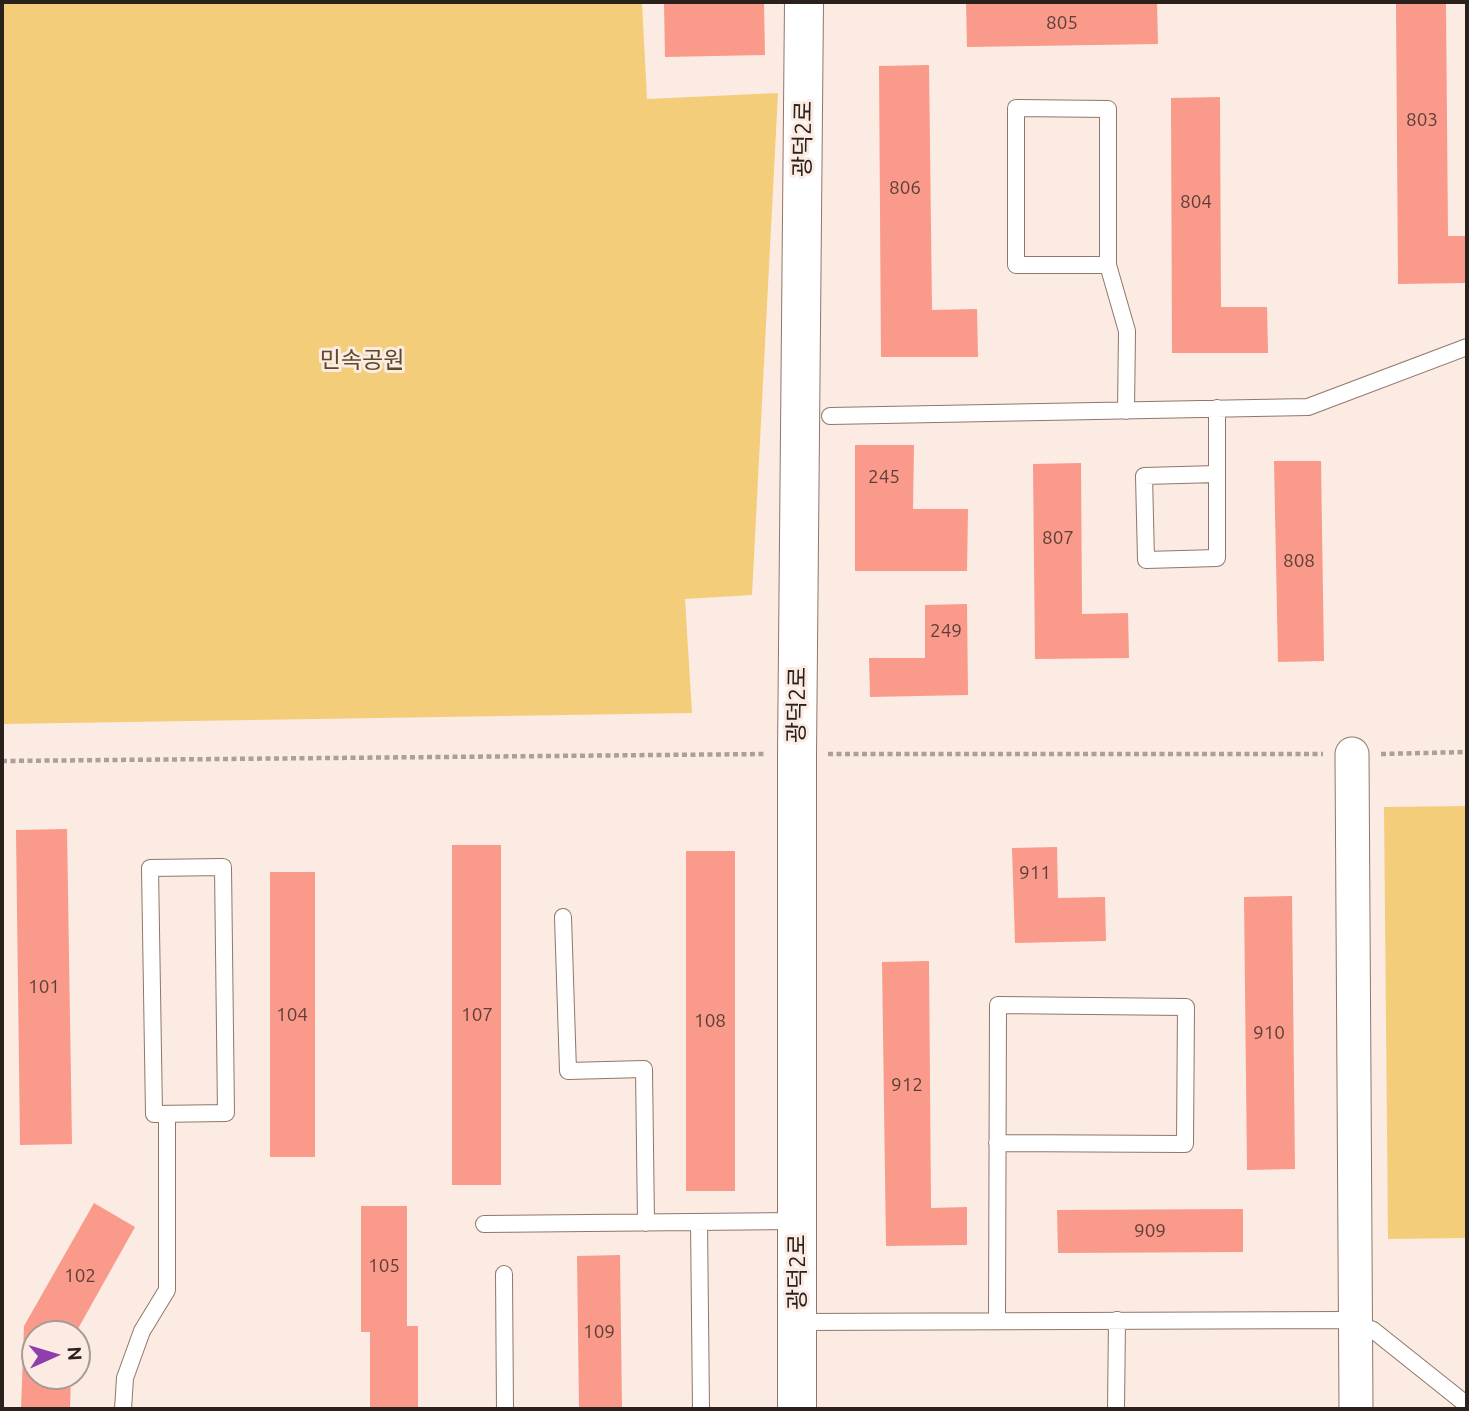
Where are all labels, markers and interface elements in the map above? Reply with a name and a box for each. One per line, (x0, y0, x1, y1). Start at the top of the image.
house number: 805 (1046, 12, 1078, 34)
street label: 광덕2로 (789, 101, 817, 177)
house number: 803 (1406, 109, 1438, 131)
house number: 806 (889, 177, 921, 199)
house number: 804 (1180, 191, 1212, 213)
park label: 민속공원 (320, 346, 404, 374)
house number: 245 (868, 466, 900, 488)
house number: 807 (1042, 527, 1074, 549)
house number: 808 (1283, 550, 1315, 572)
house number: 249 (930, 620, 962, 642)
street label: 광덕2로 (783, 667, 811, 743)
house number: 911 (1019, 862, 1051, 884)
house number: 101 (28, 976, 60, 998)
house number: 104 (276, 1004, 308, 1026)
house number: 107 (461, 1004, 493, 1026)
house number: 108 (694, 1010, 726, 1032)
house number: 910 (1253, 1022, 1285, 1044)
house number: 912 (891, 1074, 923, 1096)
house number: 909 (1134, 1220, 1166, 1242)
street label: 광덕2로 (783, 1234, 811, 1310)
house number: 105 (368, 1255, 400, 1277)
house number: 102 (64, 1265, 96, 1287)
north arrow (21, 1320, 91, 1390)
house number: 109 (583, 1321, 615, 1343)
text: N (63, 1346, 86, 1362)

